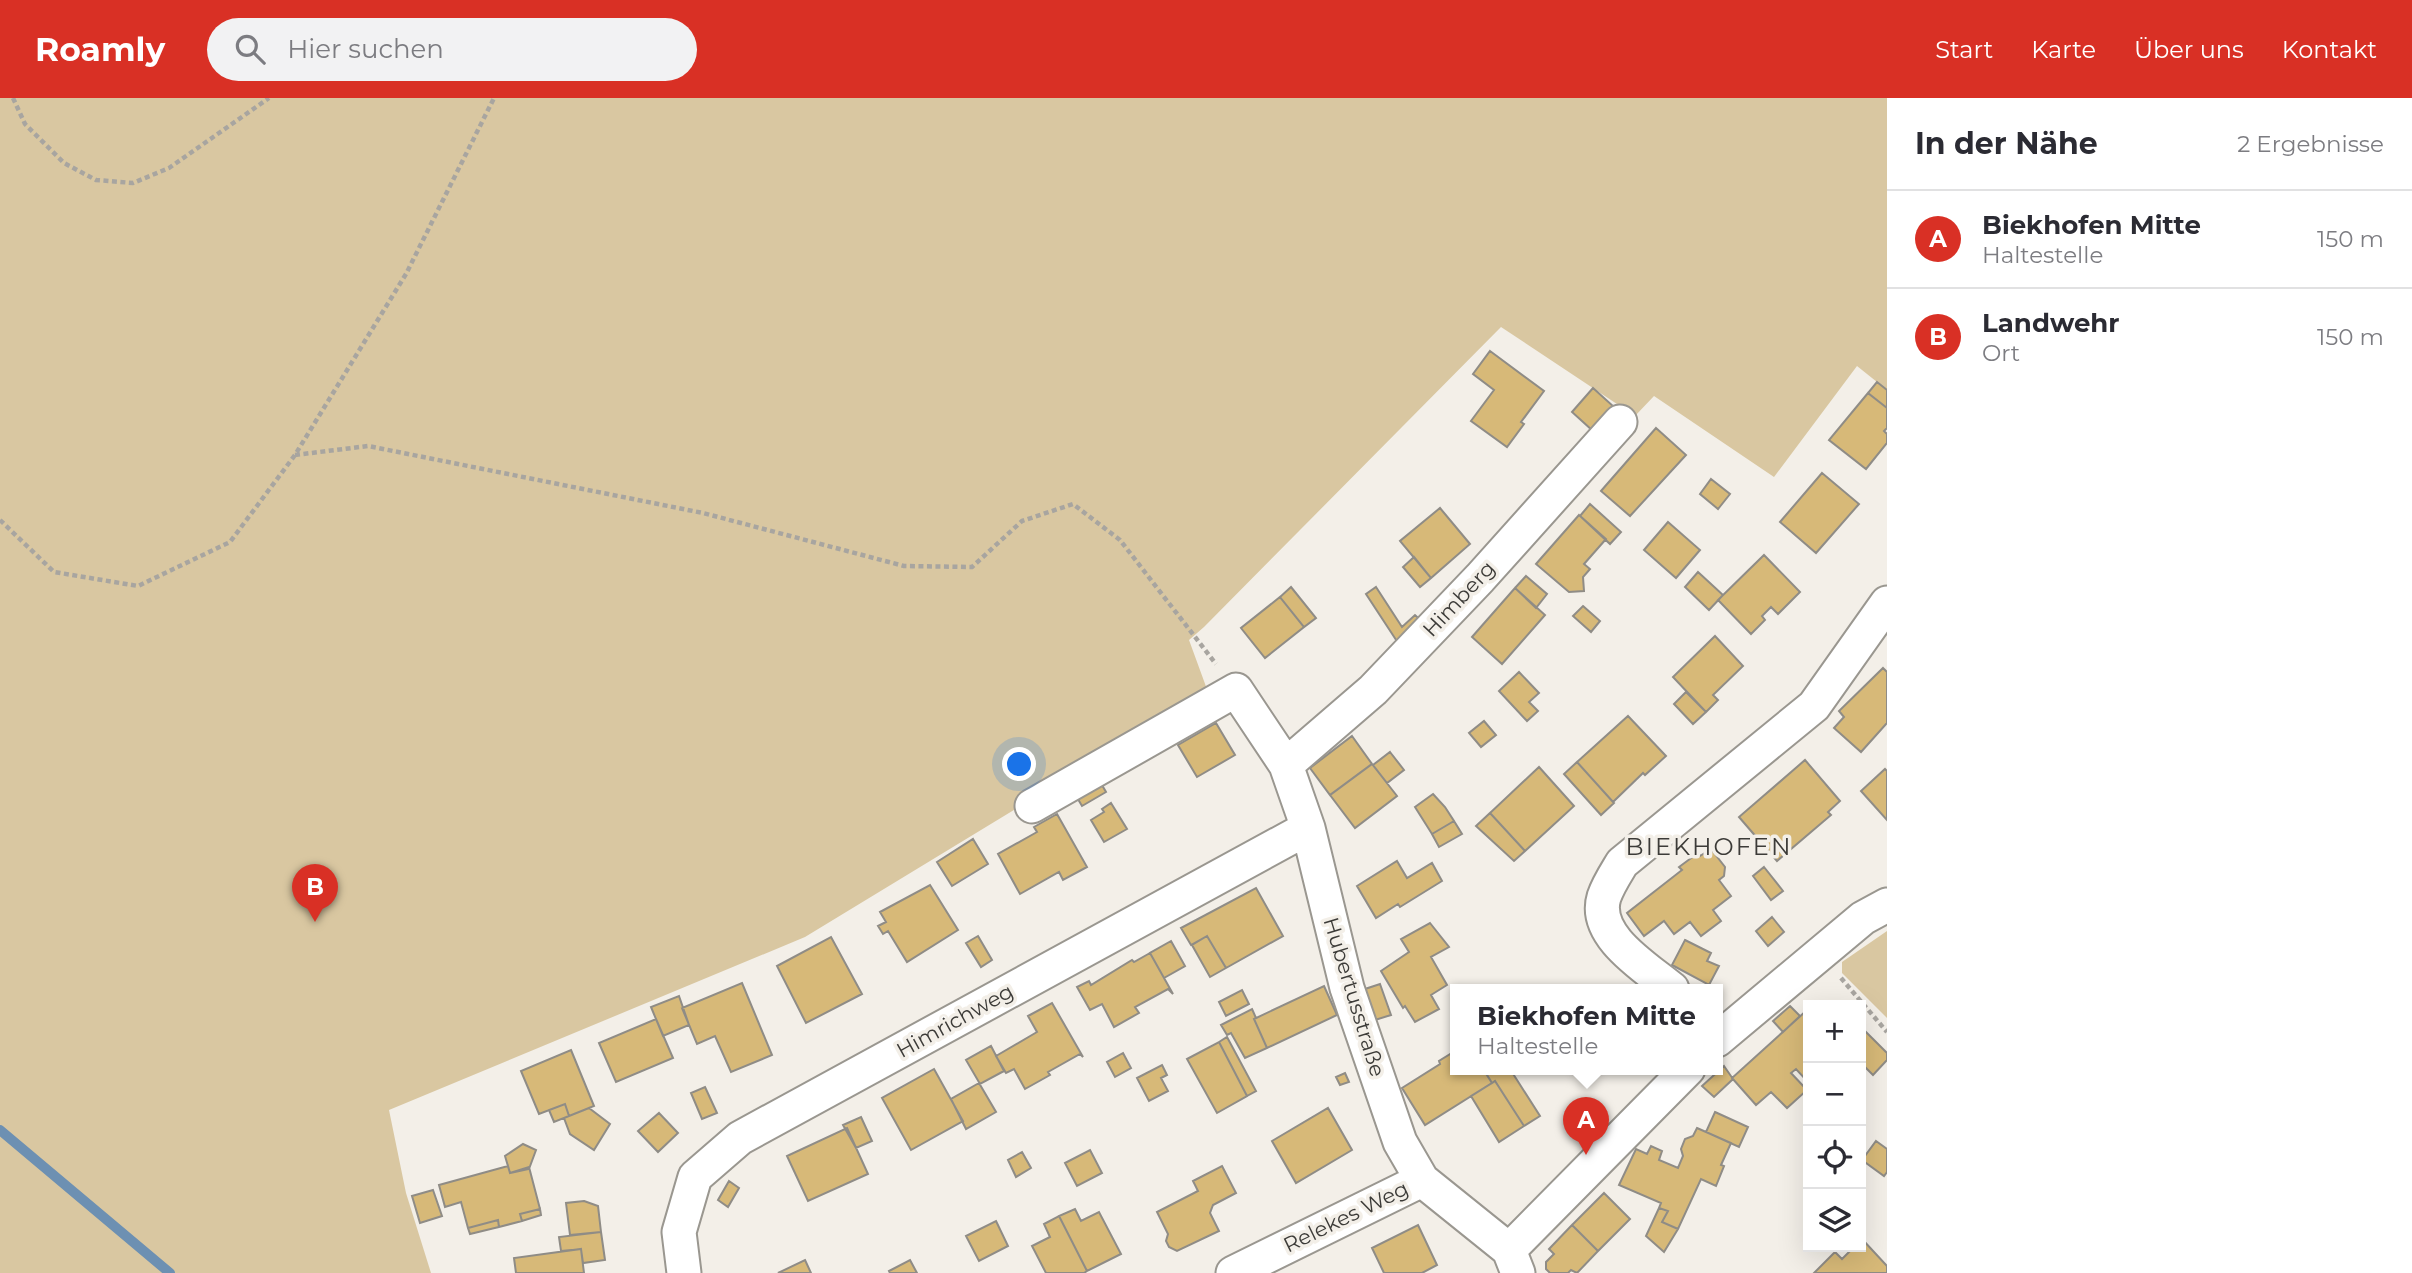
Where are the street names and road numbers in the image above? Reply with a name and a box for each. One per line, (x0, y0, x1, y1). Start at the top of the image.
street label: Himberg (1417, 556, 1500, 642)
street label: Hubertusstraße (1318, 914, 1391, 1079)
street label: Himrichweg (892, 978, 1018, 1063)
street label: Relekes Weg (1279, 1176, 1412, 1258)

